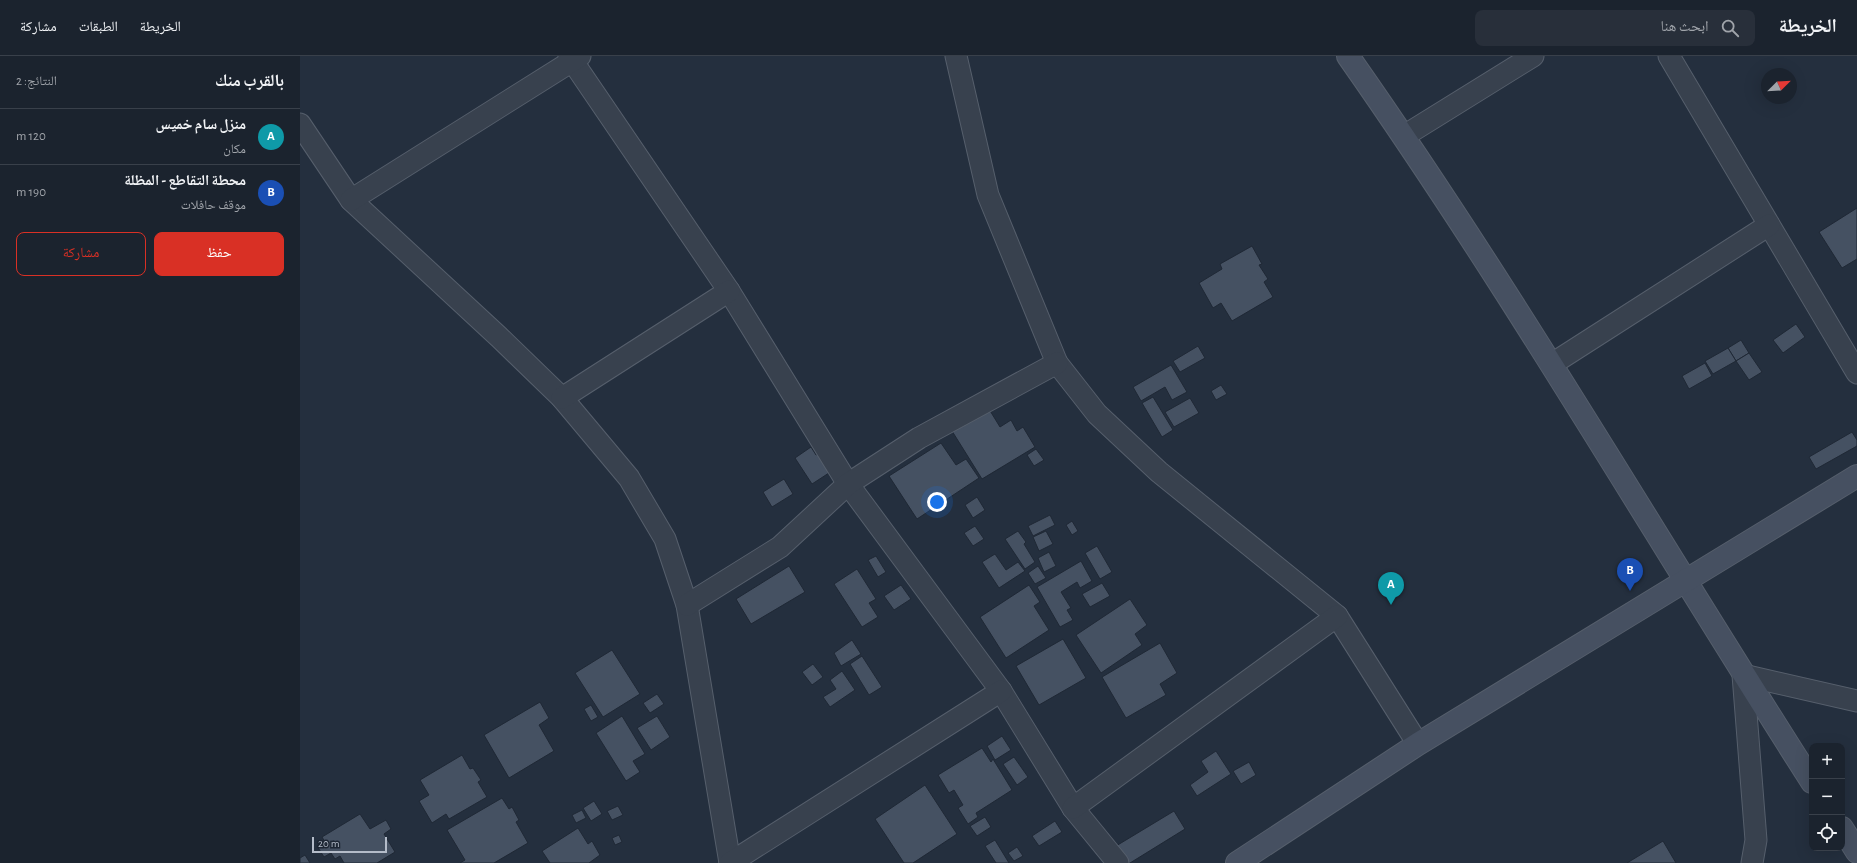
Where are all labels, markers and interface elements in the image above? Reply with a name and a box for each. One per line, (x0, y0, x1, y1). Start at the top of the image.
search box (1475, 10, 1755, 46)
icon: search (1719, 17, 1741, 39)
text: الخريطة (1779, 17, 1837, 36)
text: ابحث هنا (1660, 19, 1709, 34)
text: مشاركة (20, 20, 57, 34)
text: الطبقات (79, 20, 118, 34)
text: الخريطة (140, 20, 181, 34)
north arrow (1761, 68, 1797, 104)
text: بالقرب منك (215, 72, 284, 89)
text: النتائج: 2 (16, 75, 57, 88)
text: منزل سام خميس (156, 117, 246, 132)
text: 120 m (16, 130, 46, 143)
text: A (267, 130, 275, 143)
text: مكان (223, 143, 246, 156)
text: محطة التقاطع - المظلة (124, 173, 246, 188)
text: 190 m (16, 186, 46, 199)
text: B (267, 186, 275, 199)
text: موقف حافلات (181, 199, 246, 212)
button: مشاركة (16, 232, 146, 276)
button: حفظ (154, 232, 284, 276)
your location (927, 492, 947, 512)
pin: B (1617, 558, 1643, 591)
pin: A (1378, 572, 1404, 605)
map controls (1809, 743, 1845, 851)
button: + (1809, 743, 1845, 779)
button: − (1809, 779, 1845, 815)
button: locate (1809, 815, 1845, 851)
scale bar (312, 835, 387, 854)
text: 20 m (318, 838, 339, 849)

